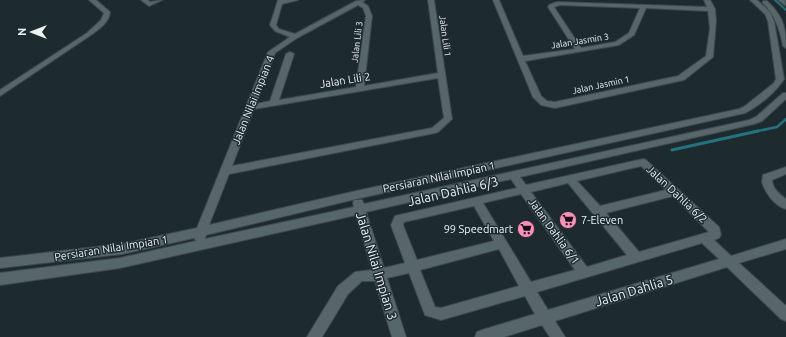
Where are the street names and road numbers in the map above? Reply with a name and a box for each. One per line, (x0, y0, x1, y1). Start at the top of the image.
street label: Jalan Lili 1 (437, 15, 453, 57)
street label: Jalan Lili 3 (349, 21, 365, 63)
street label: Jalan Jasmin 3 (550, 31, 610, 51)
street label: Jalan Nilai Impian 4 (230, 54, 276, 146)
street label: Jalan Lili 2 (319, 70, 371, 90)
street label: Jalan Jasmin 1 (571, 74, 631, 96)
street label: Persiaran Nilai Impian 1 (382, 159, 496, 195)
street label: Jalan Dahlia 6/2 (644, 163, 710, 225)
street label: Jalan Dahlia 6/3 (406, 174, 500, 208)
street label: Jalan Dahlia 6/1 (526, 196, 582, 266)
street label: Jalan Nilai Impian 3 (354, 210, 400, 322)
street label: Persiaran Nilai Impian 1 (53, 233, 169, 263)
street label: Jalan Dahlia 5 (593, 272, 675, 308)

